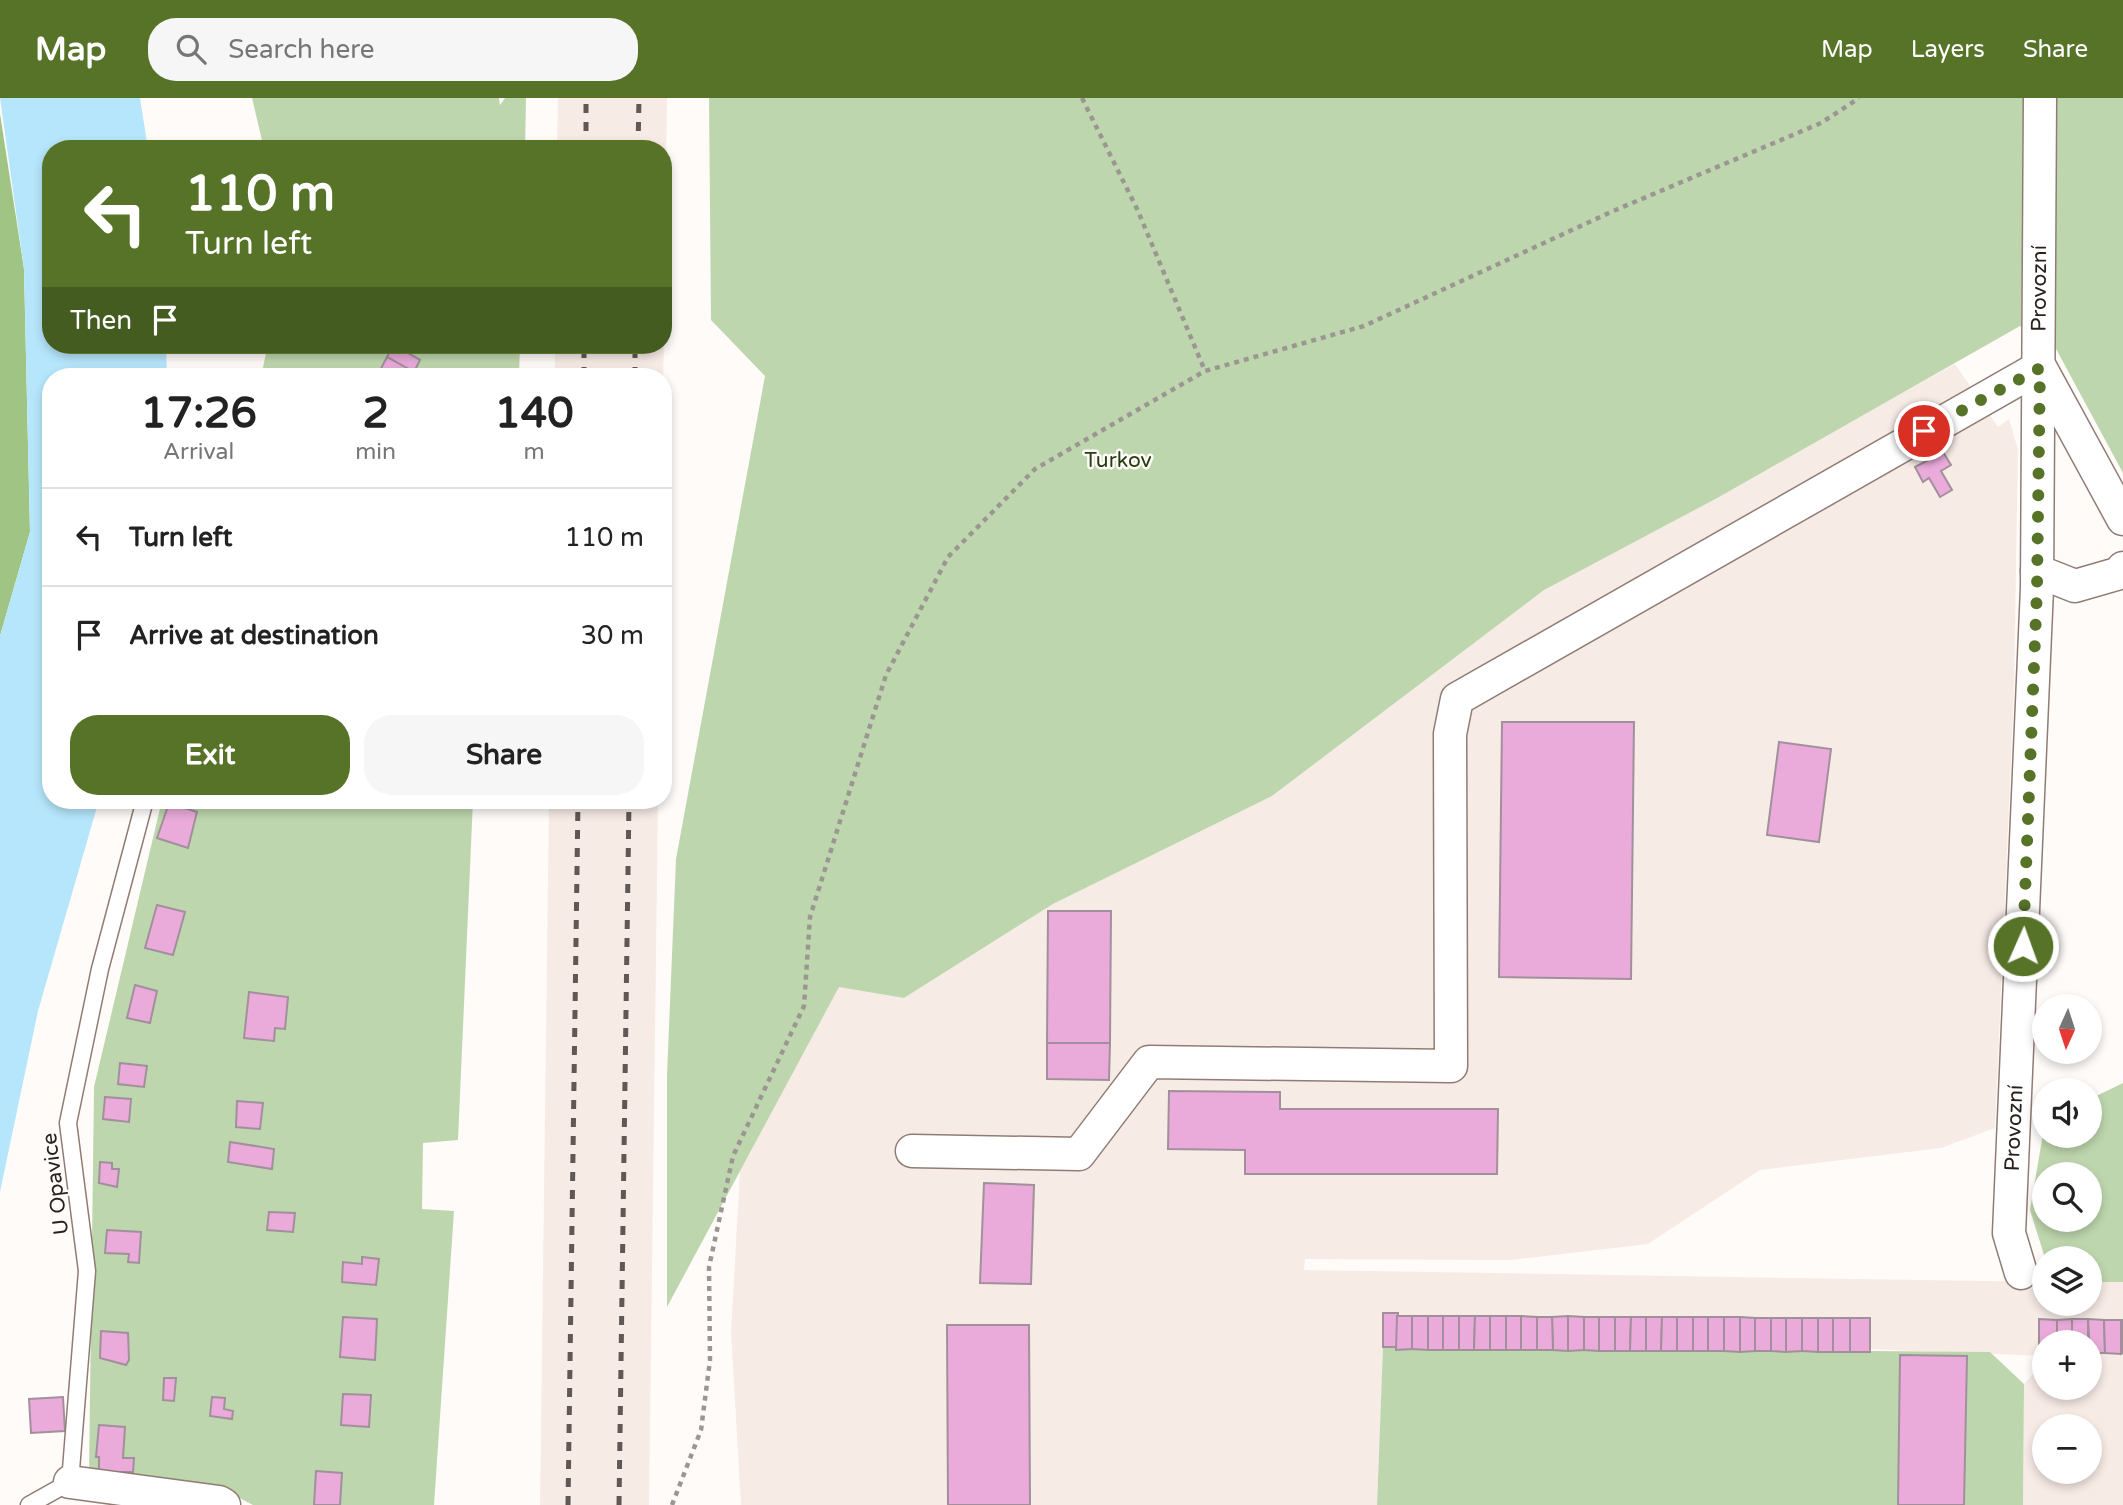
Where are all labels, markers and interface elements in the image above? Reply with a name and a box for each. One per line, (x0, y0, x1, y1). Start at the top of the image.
search box (148, 18, 638, 81)
text: Map (35, 30, 106, 69)
icon: search (172, 30, 210, 68)
text: Search here (228, 34, 374, 65)
text: Map (1821, 35, 1873, 64)
text: Layers (1911, 35, 1985, 64)
text: Share (2023, 35, 2088, 64)
text: 110 m (185, 165, 335, 224)
icon: left (70, 168, 161, 259)
text: Turn left (185, 225, 312, 263)
street label: Provozní (2027, 245, 2052, 332)
icon: arrive (146, 301, 184, 339)
text: Then (70, 305, 132, 336)
text: 17:26 (140, 388, 257, 439)
text: 2 (362, 388, 389, 439)
text: 140 (494, 388, 574, 439)
pin (1894, 401, 1954, 461)
icon: arrive (1905, 412, 1943, 450)
text: Arrival (163, 438, 234, 466)
text: min (355, 438, 396, 466)
text: m (523, 438, 545, 466)
park label: Turkov (1084, 448, 1152, 473)
icon: left (70, 518, 108, 556)
text: Turn left (129, 522, 232, 553)
text: 110 m (564, 522, 644, 553)
icon: arrive (70, 616, 108, 654)
text: Arrive at destination (129, 620, 379, 651)
text: 30 m (581, 620, 644, 651)
button: Exit (70, 715, 350, 795)
button: Share (364, 715, 644, 795)
position arrow (1986, 909, 2060, 983)
north arrow (2032, 994, 2102, 1064)
map controls (2032, 994, 2102, 1484)
button: sound (2032, 1078, 2102, 1148)
street label: Provozní (2000, 1084, 2028, 1172)
street label: U Opavice (37, 1131, 74, 1236)
button: search (2032, 1162, 2102, 1232)
button: layers (2032, 1246, 2102, 1316)
button: + (2032, 1330, 2102, 1400)
button: − (2032, 1414, 2102, 1484)

